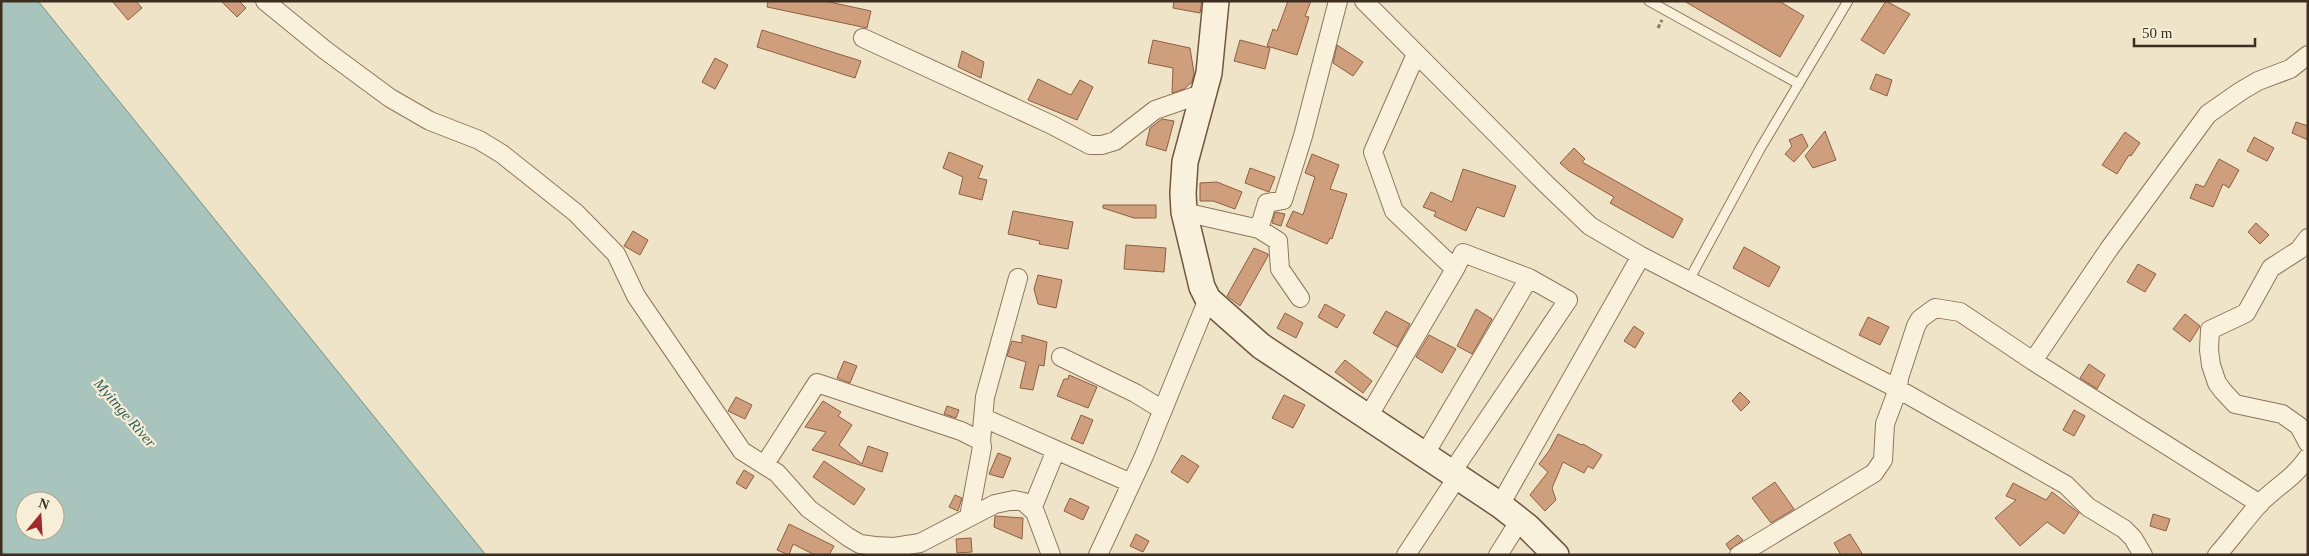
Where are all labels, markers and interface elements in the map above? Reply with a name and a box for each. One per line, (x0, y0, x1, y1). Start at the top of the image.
scale bar (2134, 15, 2255, 47)
text: 50 m (2142, 25, 2173, 41)
water label: Myitnge River (90, 375, 159, 451)
north arrow (15, 491, 65, 541)
text: N (37, 495, 51, 513)

